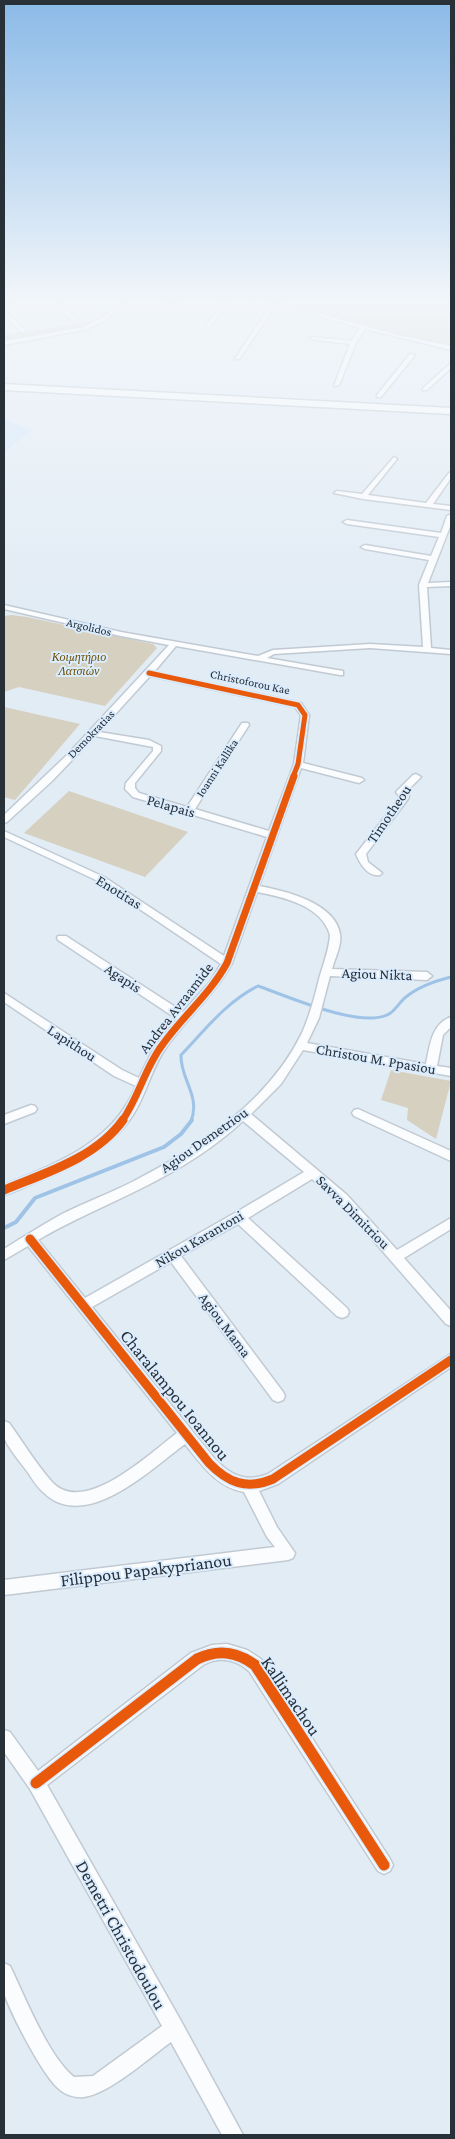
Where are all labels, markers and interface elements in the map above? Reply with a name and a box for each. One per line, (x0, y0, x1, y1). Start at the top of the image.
street label: Argolidos (65, 615, 113, 639)
park label: Κοιμητήριο Λατσιών (51, 650, 106, 678)
street label: Christoforou Kae (209, 667, 291, 697)
street label: Demokratias (65, 707, 118, 761)
street label: Ioanni Kallika (193, 736, 241, 800)
street label: Timotheou (364, 782, 414, 846)
street label: Pelapais (145, 792, 197, 821)
street label: Enotitas (93, 872, 145, 912)
street label: Andrea Avraamide (136, 959, 217, 1056)
street label: Agapis (101, 960, 144, 997)
street label: Agiou Nikta (341, 965, 413, 984)
street label: Lapithou (44, 1021, 99, 1065)
street label: Christou M. Ppasiou (315, 1041, 437, 1078)
street label: Agiou Demetriou (157, 1104, 251, 1177)
street label: Savva Dimitriou (313, 1172, 393, 1252)
street label: Nikou Karantoni (152, 1207, 246, 1271)
street label: Agiou Mama (195, 1290, 254, 1361)
street label: Charalampou Ioannou (116, 1326, 234, 1465)
street label: Filippou Papakyprianou (59, 1550, 233, 1590)
street label: Kallimachou (257, 1653, 325, 1740)
street label: Demetri Christodoulou (72, 1857, 170, 2013)

